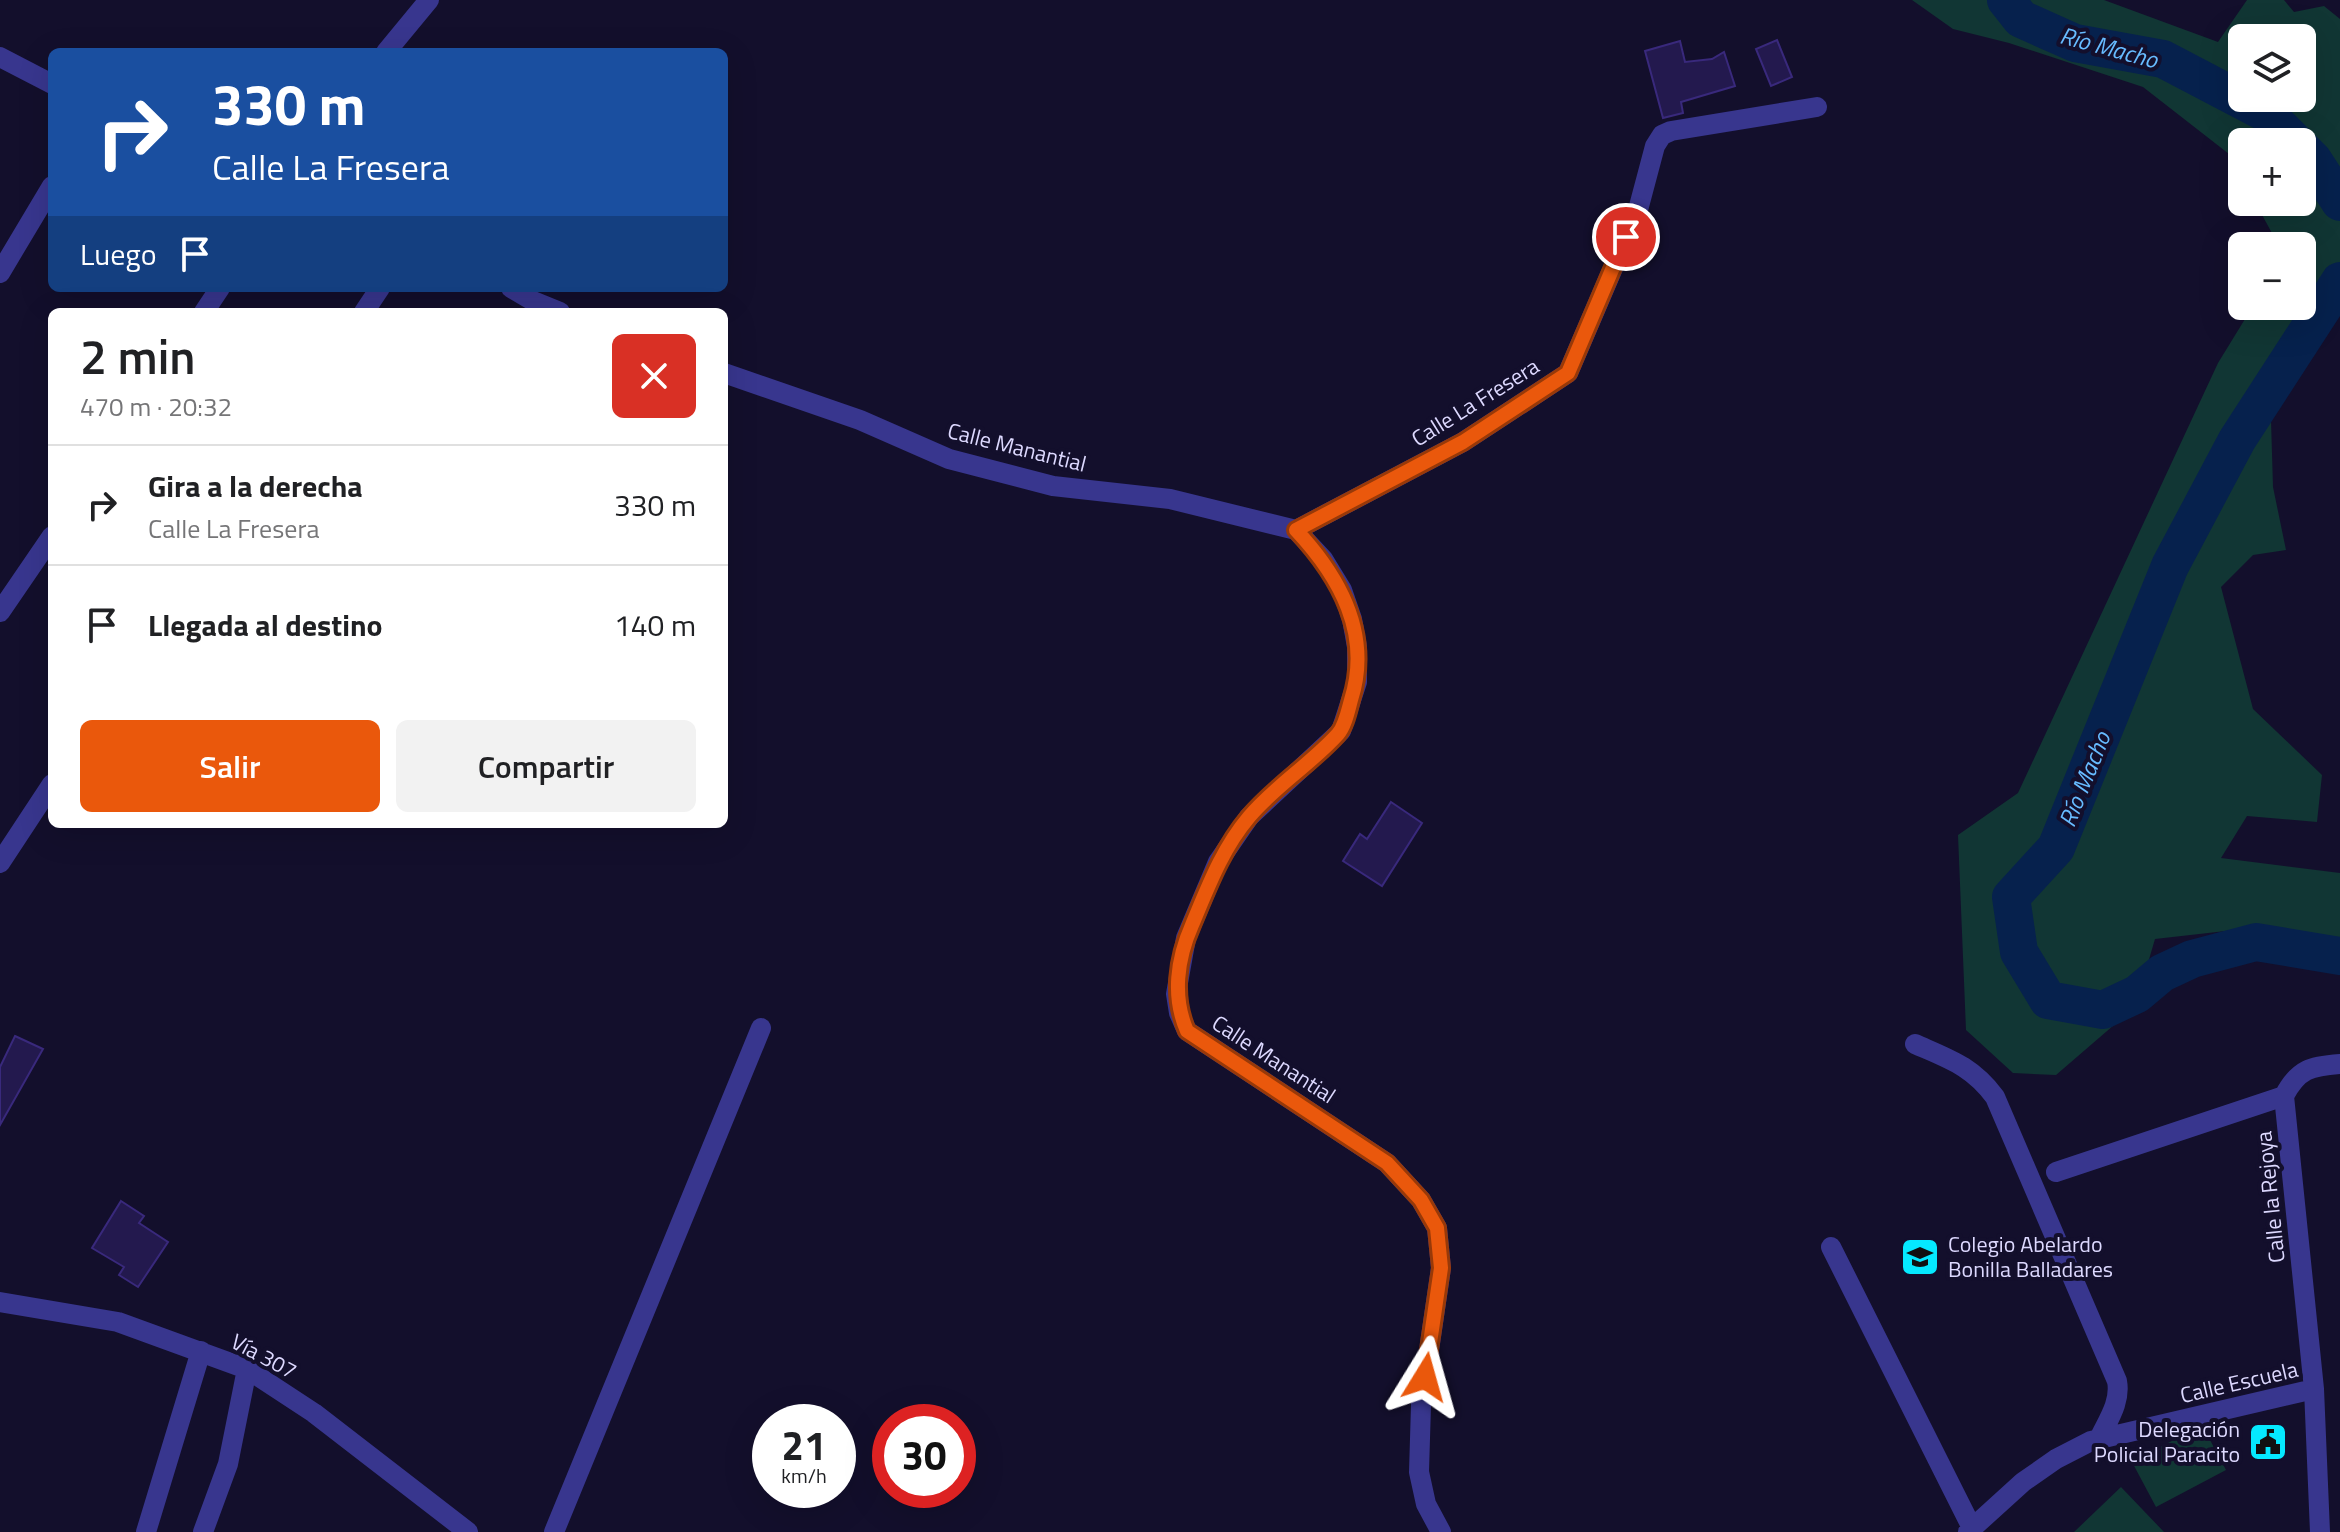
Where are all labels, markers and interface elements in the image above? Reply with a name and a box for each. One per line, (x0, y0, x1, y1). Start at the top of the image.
water label: Río Macho (2056, 17, 2163, 78)
map controls (2228, 24, 2316, 320)
button: layers (2228, 24, 2316, 112)
text: 330 m (212, 62, 365, 147)
icon: right (80, 80, 184, 184)
button: + (2228, 128, 2316, 216)
text: Calle La Fresera (212, 139, 449, 194)
pin (1592, 203, 1660, 271)
icon: arrive (1604, 215, 1648, 259)
text: Luego (80, 231, 157, 277)
icon: arrive (173, 232, 217, 276)
button: − (2228, 232, 2316, 320)
text: 2 min (80, 320, 195, 393)
button: close (612, 334, 696, 418)
street label: Calle La Fresera (1404, 349, 1546, 455)
text: 470 m · 20:32 (80, 387, 232, 426)
street label: Calle Manantial (944, 413, 1090, 481)
text: Gira a la derecha (148, 463, 363, 509)
text: 330 m (614, 482, 696, 528)
icon: right (80, 483, 124, 527)
text: Calle La Fresera (148, 509, 319, 548)
text: Llegada al destino (148, 602, 382, 648)
text: 140 m (614, 602, 696, 648)
icon: arrive (80, 603, 124, 647)
button: Salir (80, 720, 380, 812)
button: Compartir (396, 720, 696, 812)
water label: Río Macho (2049, 725, 2120, 832)
street label: Calle Manantial (1205, 1006, 1343, 1112)
street label: Calle la Rejoya (2246, 1129, 2294, 1265)
place label: Colegio Abelardo Bonilla Balladares (1948, 1227, 2113, 1286)
school or university icon: Colegio Abelardo Bonilla Balladares (1899, 1236, 1941, 1278)
street label: Vía 307 (225, 1324, 303, 1388)
position arrow (1383, 1335, 1467, 1419)
street label: Calle Escuela (2177, 1352, 2301, 1412)
speed limit sign: 30 (872, 1404, 976, 1508)
place label: Delegación Policial Paracito (2094, 1412, 2240, 1471)
text: 21 (782, 1415, 826, 1476)
public building icon: Delegación Policial Paracito (2247, 1421, 2289, 1463)
text: km/h (781, 1460, 827, 1491)

